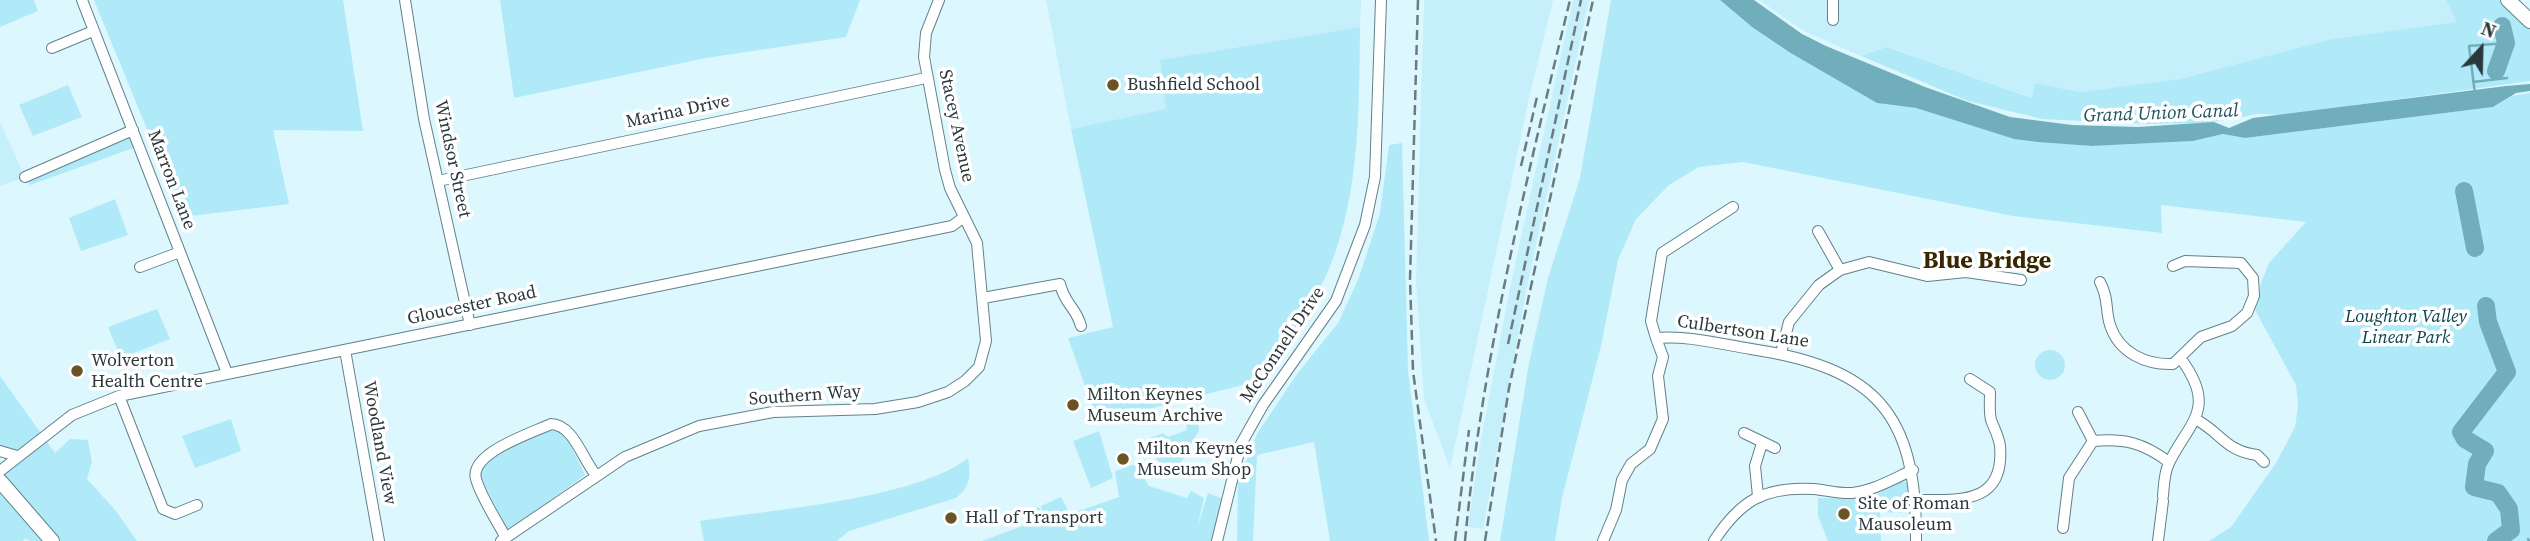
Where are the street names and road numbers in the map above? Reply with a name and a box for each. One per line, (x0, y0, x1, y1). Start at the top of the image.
street label: Stacey Avenue (934, 68, 978, 184)
street label: Marina Drive (624, 90, 732, 134)
street label: Windsor Street (429, 98, 475, 220)
street label: Marron Lane (142, 127, 200, 233)
street label: Gloucester Road (406, 282, 538, 330)
street label: McConnell Drive (1236, 283, 1330, 407)
street label: Culbertson Lane (1676, 311, 1810, 353)
street label: Woodland View (357, 379, 401, 507)
street label: Southern Way (748, 381, 862, 411)

